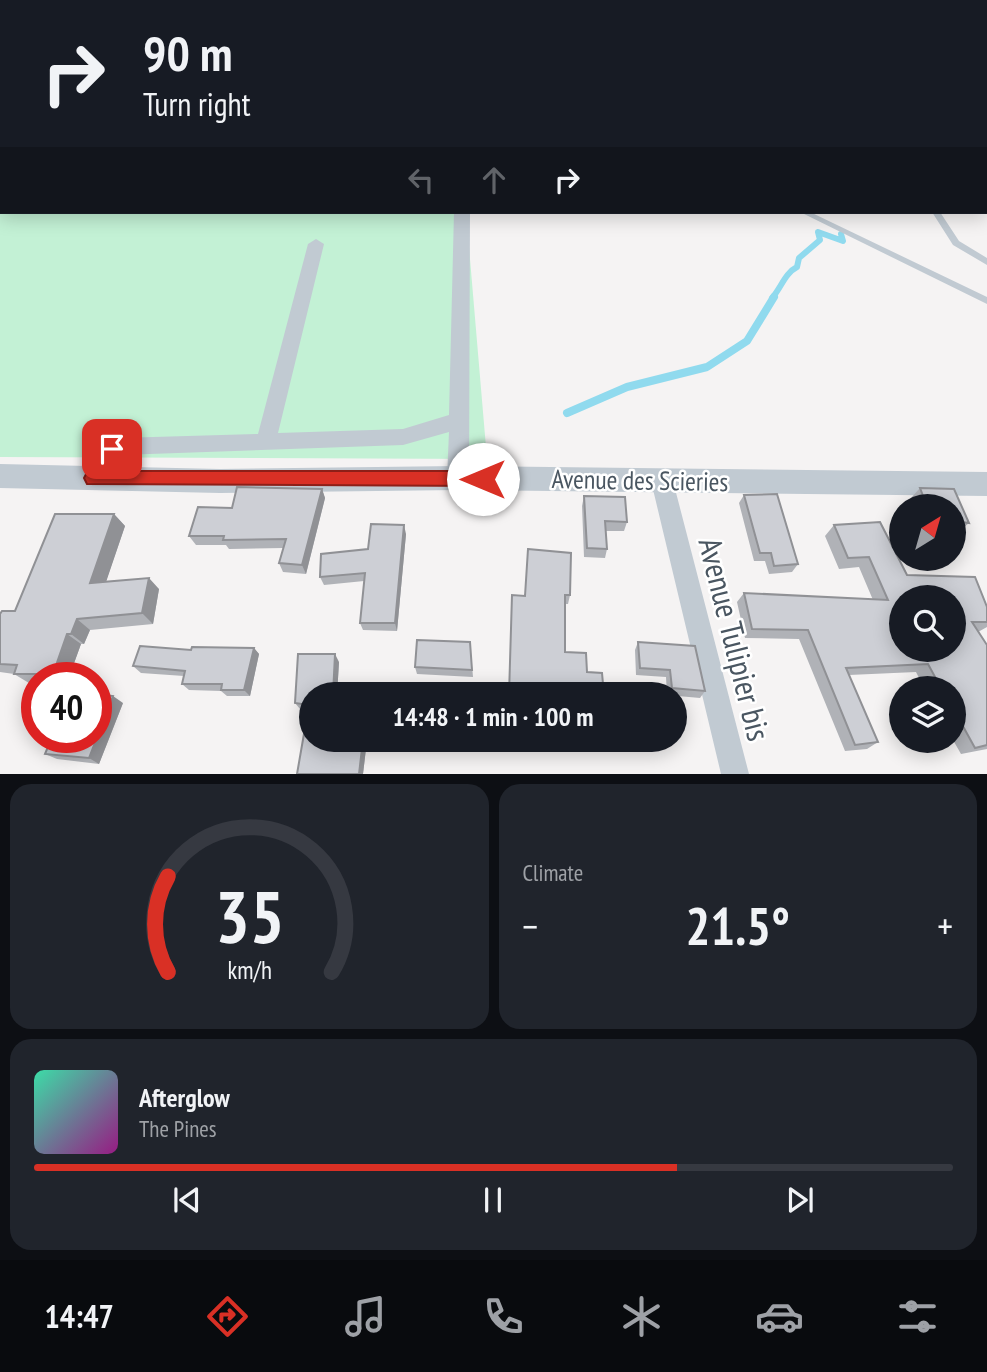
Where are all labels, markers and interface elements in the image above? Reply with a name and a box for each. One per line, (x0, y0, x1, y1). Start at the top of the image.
text: 90 m (143, 21, 232, 85)
icon: right (28, 28, 119, 119)
text: Turn right (143, 83, 251, 125)
icon: left (402, 161, 440, 199)
icon: ahead (475, 161, 513, 199)
icon: right (548, 161, 586, 199)
pin (82, 419, 142, 479)
icon: arrive (93, 430, 131, 468)
position arrow (446, 442, 520, 516)
street label: Avenue des Scieries (551, 462, 729, 498)
north arrow (889, 494, 966, 570)
map controls (889, 494, 966, 753)
street label: Avenue Tulipier bis (689, 533, 781, 745)
button: search (889, 585, 966, 662)
speed limit sign: 40 (21, 662, 112, 753)
button: layers (889, 676, 966, 753)
text: 14:48 · 1 min · 100 m (393, 700, 593, 733)
text: Climate (523, 858, 583, 887)
text: 35 (214, 869, 284, 963)
text: 21.5° (685, 892, 790, 959)
text: − (523, 901, 538, 950)
text: + (937, 901, 953, 950)
text: km/h (227, 954, 271, 986)
text: Afterglow (139, 1081, 230, 1114)
text: The Pines (139, 1114, 217, 1143)
icon: previous (168, 1181, 206, 1219)
icon: pause (474, 1181, 512, 1219)
icon: next (781, 1181, 819, 1219)
icon: directions (203, 1292, 252, 1341)
icon: music (341, 1292, 390, 1341)
icon: phone (479, 1292, 528, 1341)
icon: climate (617, 1292, 666, 1341)
icon: car (755, 1292, 804, 1341)
icon: filters (893, 1292, 942, 1341)
text: 14:47 (45, 1295, 114, 1337)

